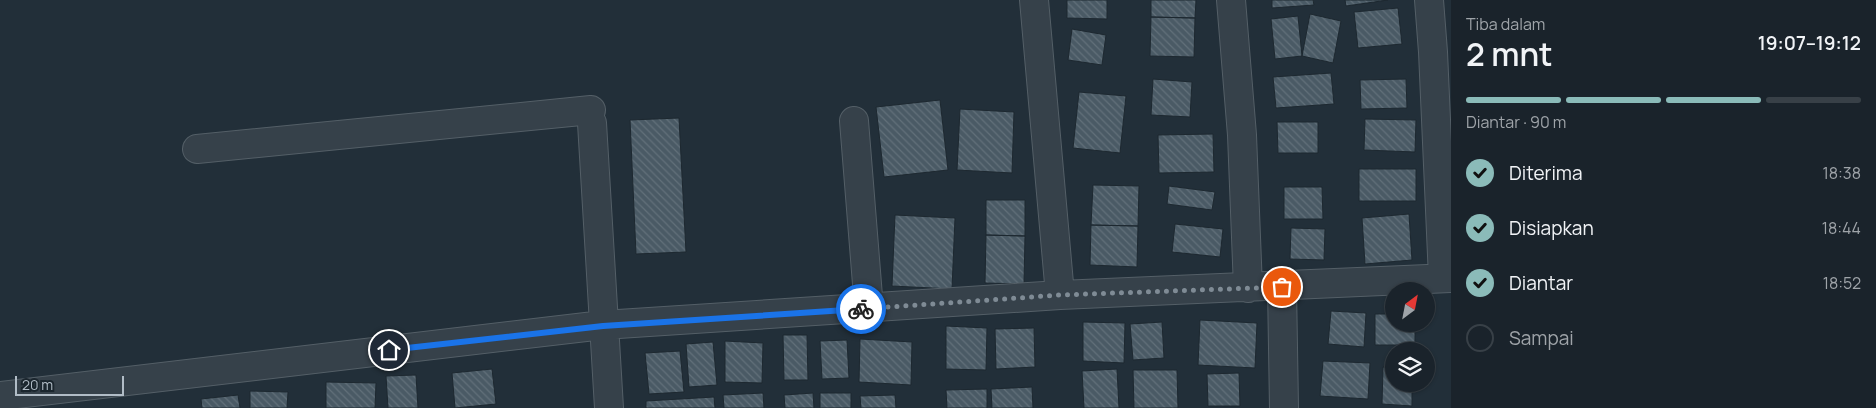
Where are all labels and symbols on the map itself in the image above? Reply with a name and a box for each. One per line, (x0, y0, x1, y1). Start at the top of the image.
pin (1261, 266, 1303, 308)
north arrow (1385, 282, 1435, 332)
courier (836, 284, 886, 334)
pin (368, 329, 410, 371)
scale bar (15, 373, 124, 396)

